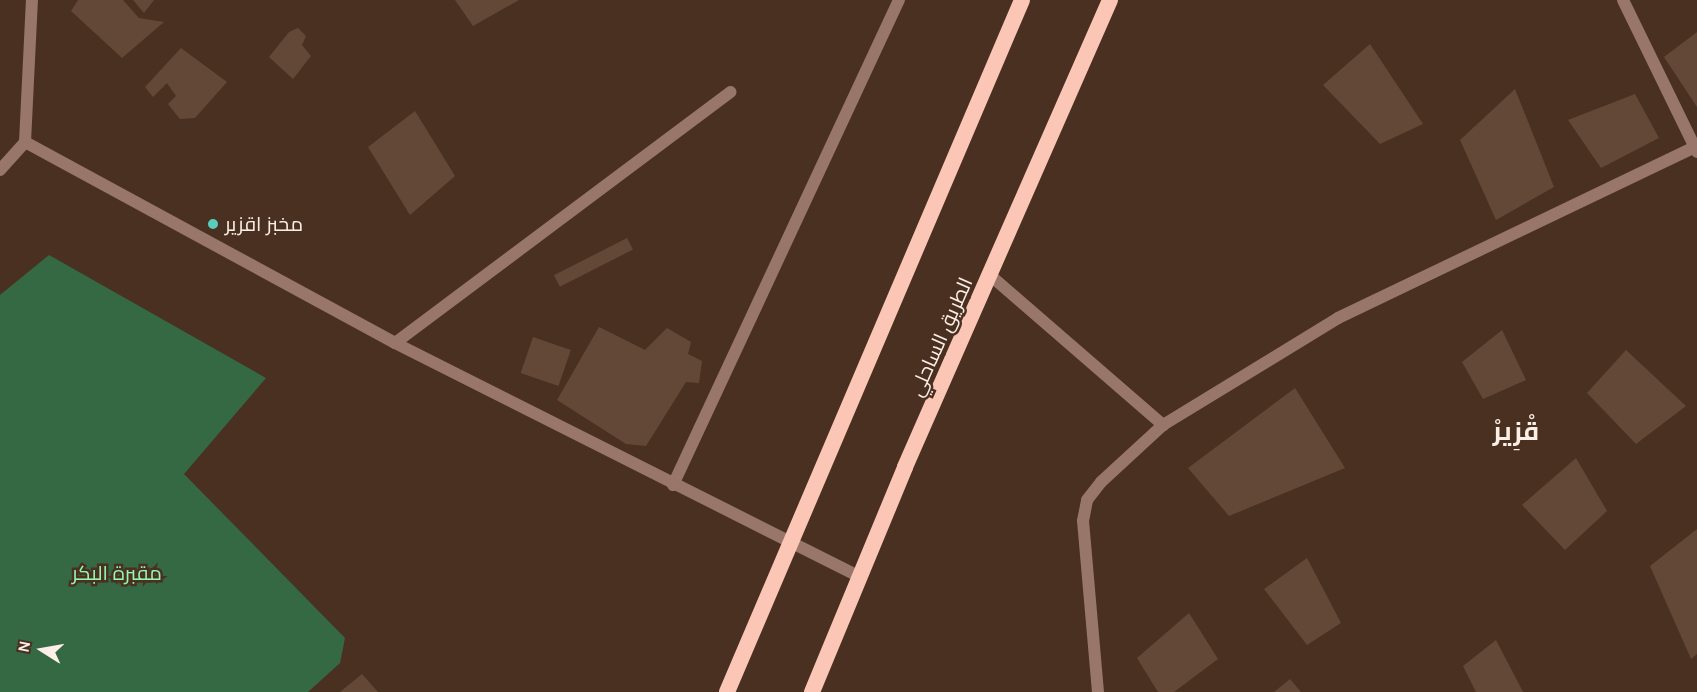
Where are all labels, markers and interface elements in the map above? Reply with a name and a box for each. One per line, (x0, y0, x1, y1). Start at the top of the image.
place label: مخبز اقزير (225, 212, 303, 236)
marker: مخبز اقزير (206, 217, 220, 231)
street label: الطريق الساحلي (904, 274, 978, 400)
district label: قْزِيرْ (1493, 416, 1539, 448)
park label: مقبرة البكر (72, 561, 162, 585)
north arrow (12, 620, 72, 680)
text: N (13, 639, 34, 654)

